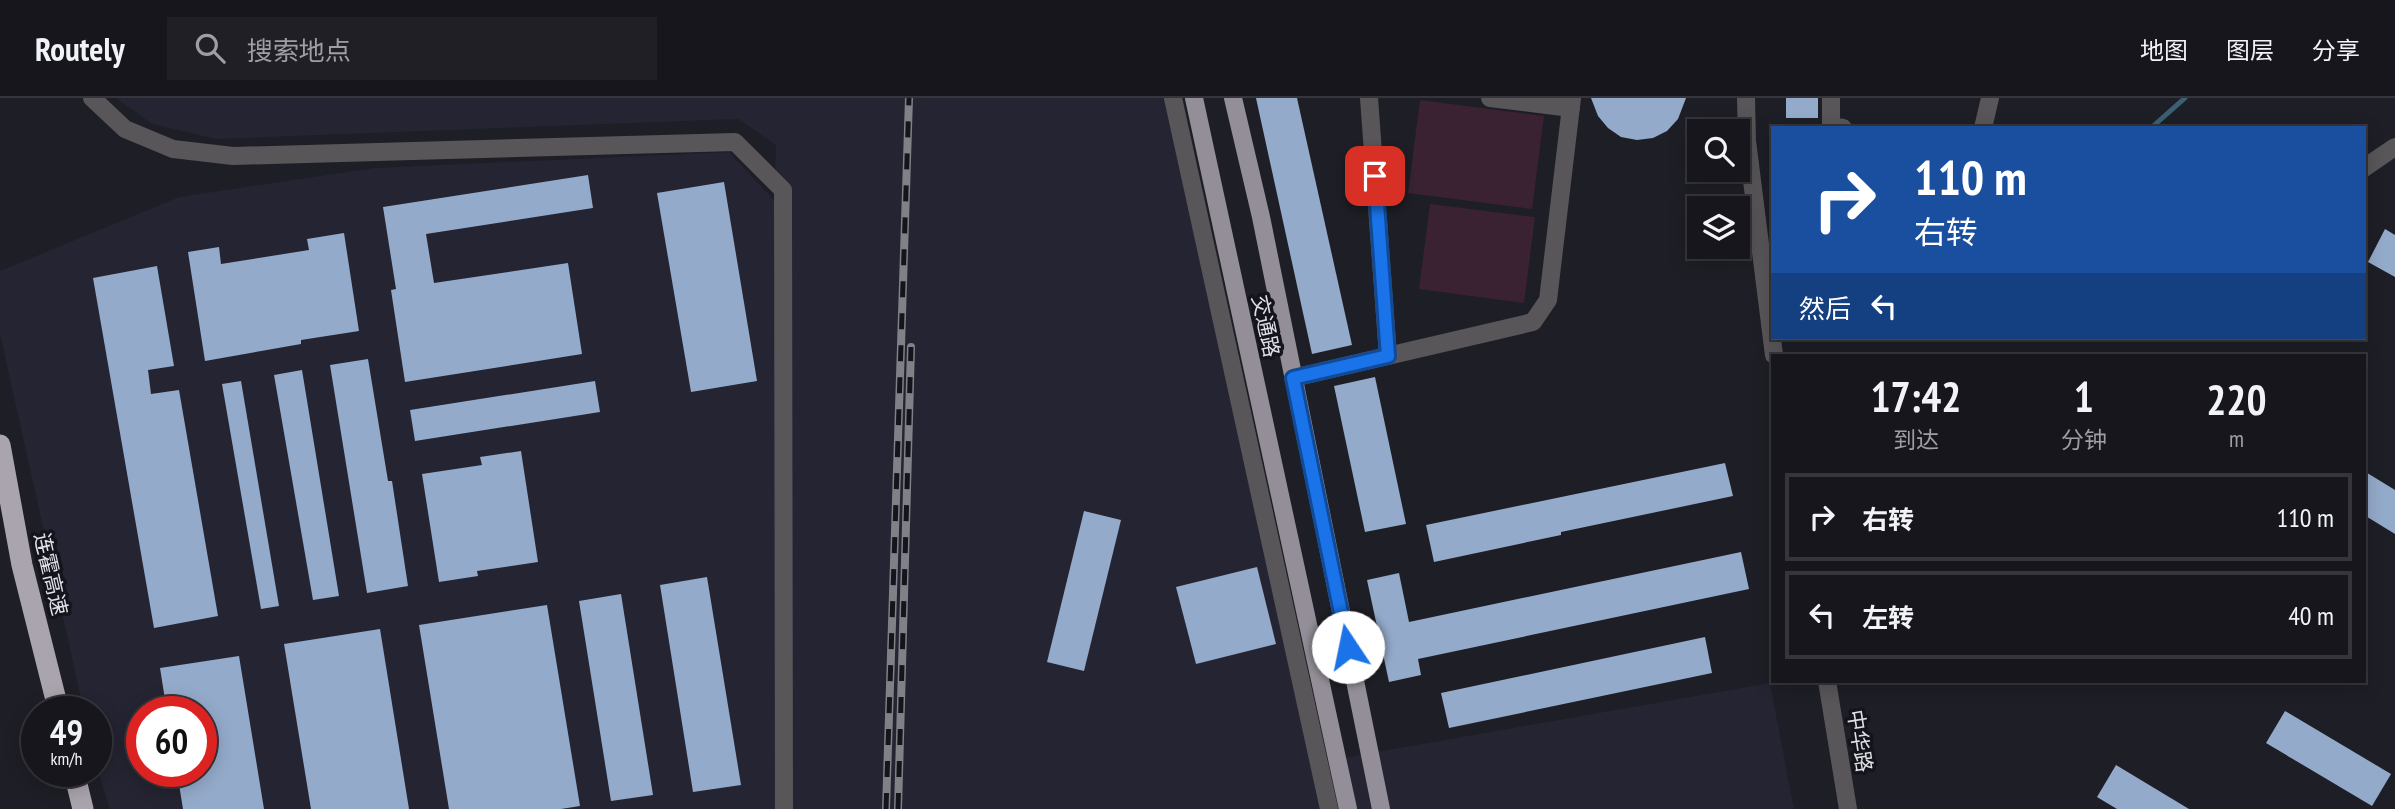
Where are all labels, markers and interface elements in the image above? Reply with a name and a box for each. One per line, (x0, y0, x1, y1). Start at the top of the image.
search box (167, 17, 657, 80)
text: Routely (35, 27, 125, 70)
icon: search (191, 29, 229, 67)
text: 搜索地点 (247, 34, 351, 67)
text: 地图 (2140, 35, 2188, 66)
text: 图层 (2226, 35, 2274, 66)
text: 分享 (2312, 35, 2360, 66)
map controls (1687, 119, 1750, 259)
button: search (1687, 119, 1750, 182)
text: 110 m (1914, 145, 2027, 209)
pin (1345, 146, 1405, 206)
icon: right (1799, 154, 1890, 245)
icon: arrive (1356, 157, 1394, 195)
button: layers (1687, 196, 1750, 259)
text: 右转 (1914, 211, 1978, 253)
icon: left (1865, 287, 1903, 325)
street label: 交通路 (1246, 292, 1286, 360)
text: 然后 (1799, 292, 1851, 325)
text: 17:42 (1870, 369, 1961, 424)
text: 1 (2074, 369, 2094, 424)
text: 220 (2206, 372, 2267, 427)
text: m (2229, 424, 2244, 453)
text: 到达 (1893, 425, 1939, 454)
text: 分钟 (2061, 425, 2107, 454)
icon: right (1803, 498, 1841, 536)
text: 110 m (2276, 501, 2334, 534)
text: 右转 (1862, 503, 1914, 536)
street label: 连霍高速 (28, 530, 74, 618)
icon: left (1803, 596, 1841, 634)
text: 40 m (2288, 599, 2334, 632)
text: 左转 (1862, 601, 1914, 634)
position arrow (1311, 610, 1385, 684)
speed limit sign: 60 (126, 696, 217, 787)
street label: 中华路 (1842, 708, 1878, 774)
text: 49 (50, 709, 83, 755)
text: km/h (51, 747, 82, 770)

